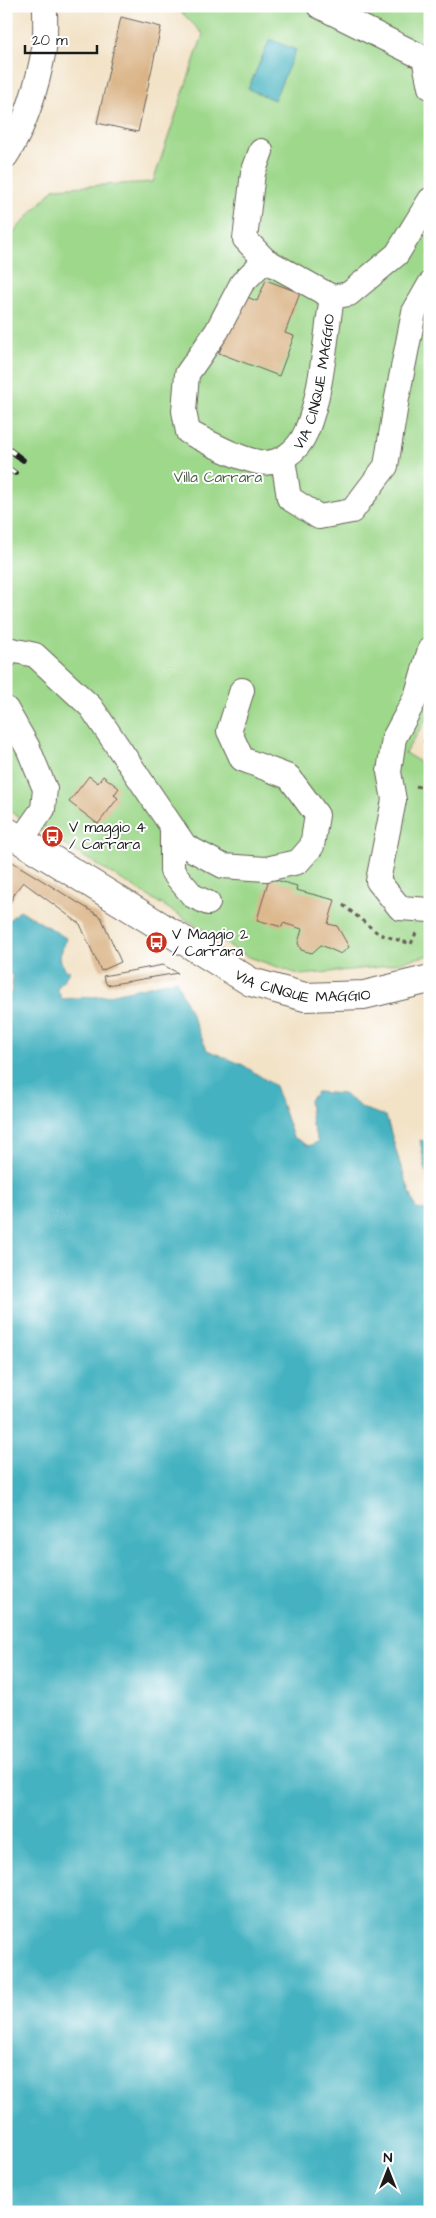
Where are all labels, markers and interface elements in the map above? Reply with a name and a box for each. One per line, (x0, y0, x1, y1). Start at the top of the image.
scale bar (25, 22, 98, 54)
text: 20 m (32, 30, 68, 51)
street label: VIA CINQUE MAGGIO (288, 313, 340, 454)
park label: Villa Carrara (174, 467, 263, 488)
place label: V maggio 4 / Carrara (69, 817, 146, 855)
bus stop icon: V maggio 4 / Carrara (41, 824, 65, 848)
place label: V Maggio 2 / Carrara (172, 924, 249, 962)
bus stop icon: V Maggio 2 / Carrara (144, 931, 168, 955)
street label: VIA CINQUE MAGGIO (231, 964, 373, 1009)
north arrow (364, 2146, 414, 2196)
text: N (384, 2148, 393, 2168)

